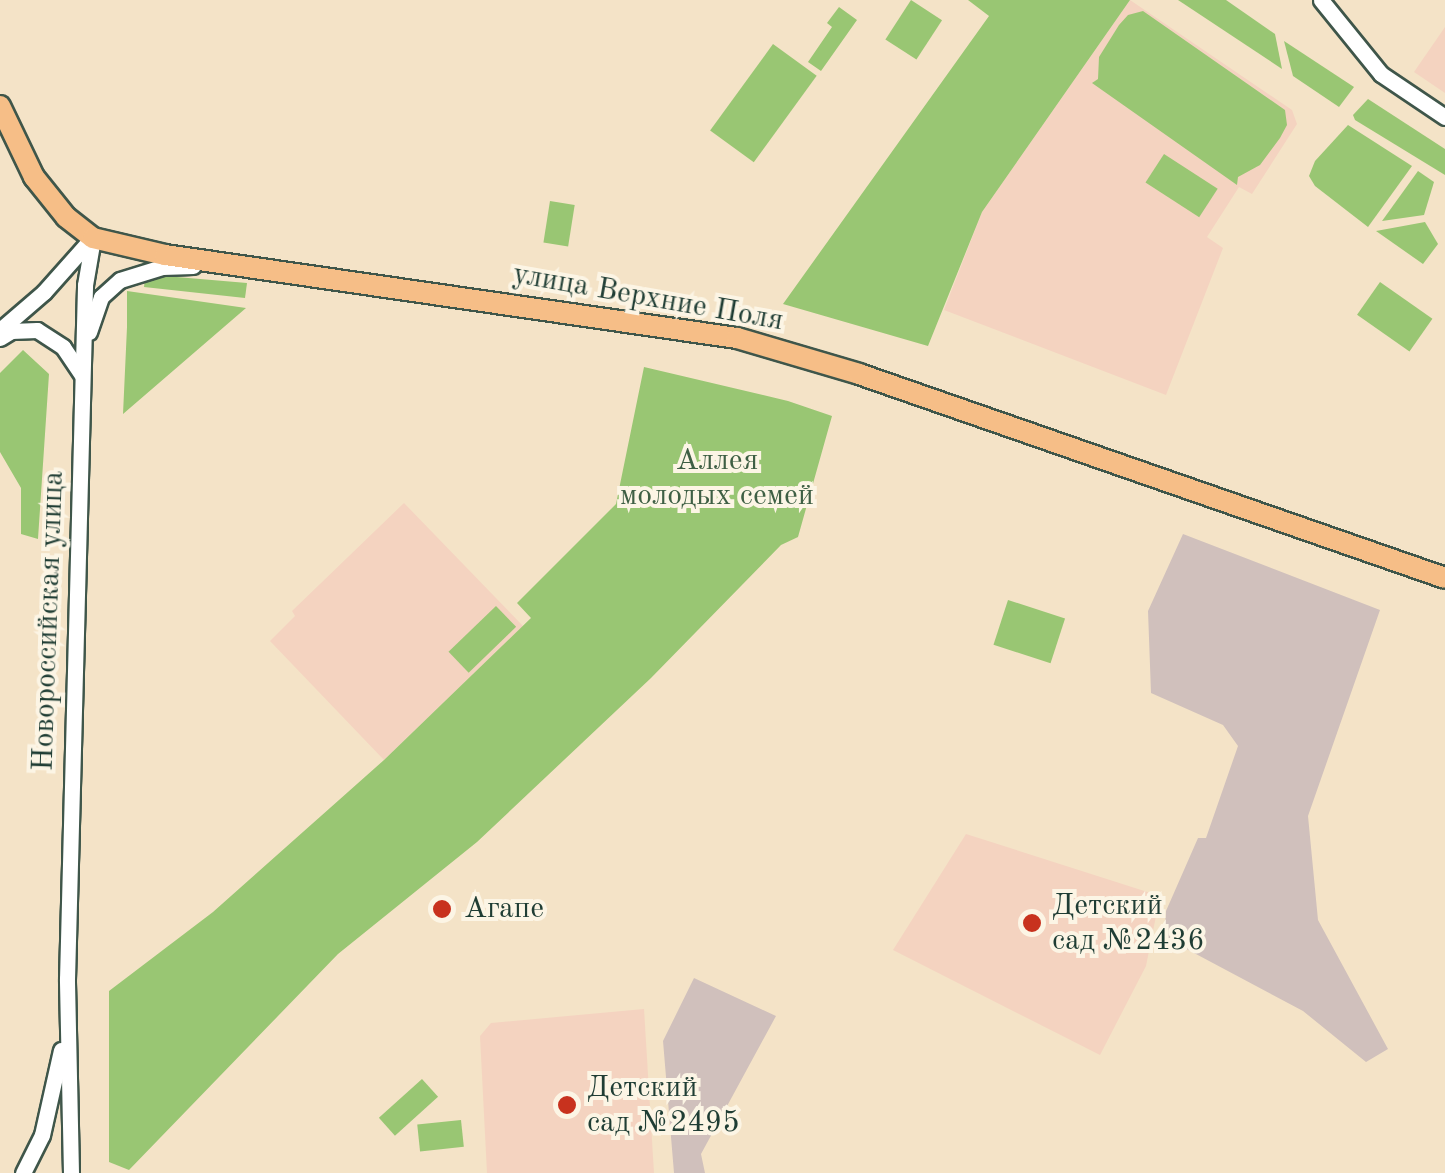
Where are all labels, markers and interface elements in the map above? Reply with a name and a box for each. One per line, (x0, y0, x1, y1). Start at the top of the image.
street label: улица Верхние Поля (510, 256, 786, 340)
park label: Аллея молодых семей (620, 443, 814, 514)
street label: Новороссийская улица (26, 470, 72, 772)
place label: Детский сад №2436 (1052, 888, 1205, 958)
place label: Агапе (464, 891, 544, 927)
marker: Агапе (429, 896, 455, 922)
marker: Детский сад №2436 (1021, 912, 1043, 934)
place label: Детский сад №2495 (587, 1070, 740, 1140)
marker: Детский сад №2495 (556, 1094, 578, 1116)

